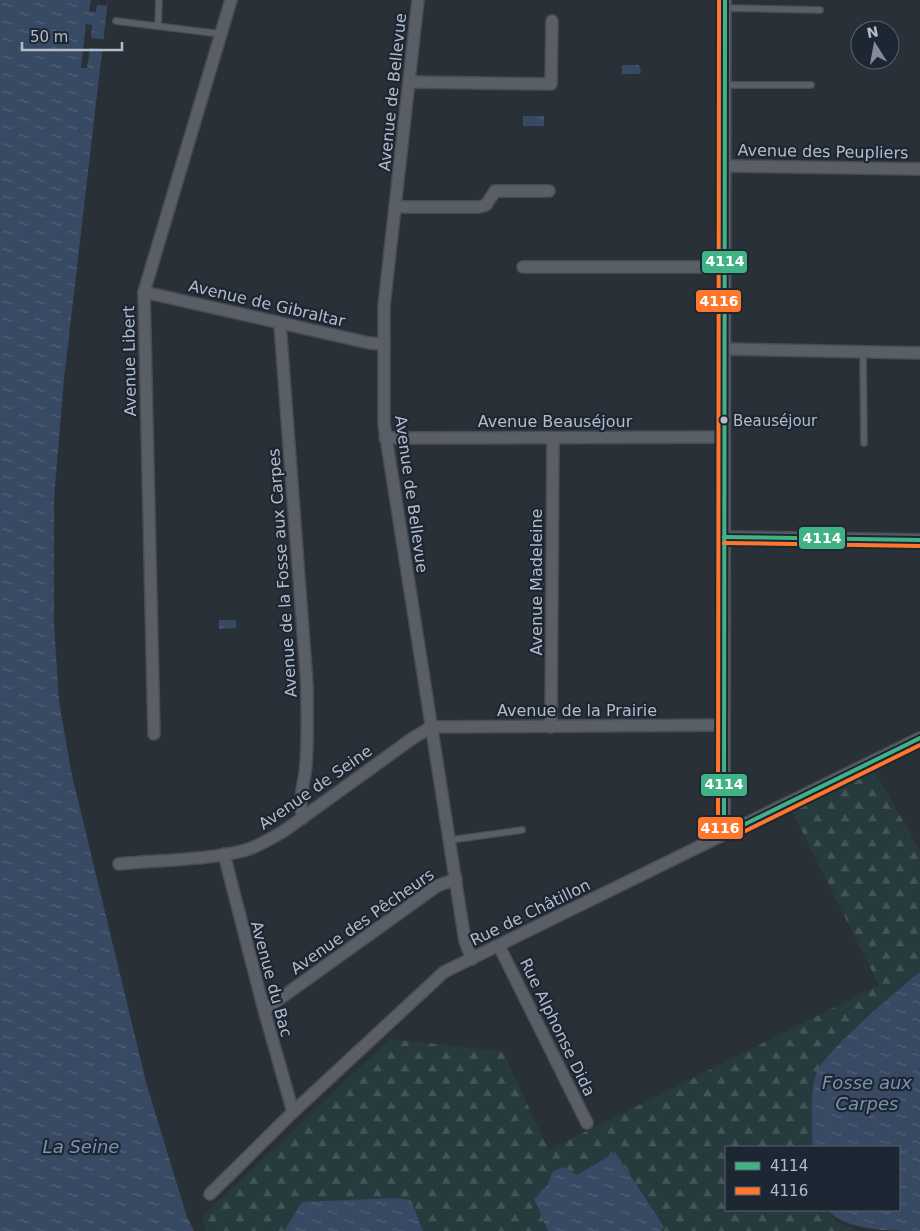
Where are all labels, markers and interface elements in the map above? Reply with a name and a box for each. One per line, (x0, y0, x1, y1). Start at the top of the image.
street label: Avenue de Bellevue (375, 12, 410, 172)
scale bar (22, 20, 122, 52)
north arrow (850, 20, 900, 70)
text: N (865, 23, 880, 41)
text: 50 m (30, 28, 68, 46)
street label: Avenue des Peupliers (737, 141, 909, 162)
line badge: 4114 (701, 250, 748, 274)
text: 4114 (706, 253, 745, 269)
street label: Avenue de Gibraltar (187, 276, 347, 331)
line badge: 4116 (695, 289, 742, 313)
text: 4116 (700, 293, 738, 309)
street label: Avenue Libert (119, 305, 140, 417)
street label: Avenue Beauséjour (478, 412, 633, 431)
place label: Beauséjour (733, 412, 818, 430)
street label: Avenue de Bellevue (391, 414, 432, 574)
marker: Beauséjour (719, 415, 729, 425)
street label: Avenue de la Fosse aux Carpes (264, 448, 301, 698)
street label: Avenue Madeleine (527, 509, 546, 655)
line badge: 4114 (798, 526, 846, 550)
text: 4114 (803, 530, 842, 546)
street label: Avenue de la Prairie (497, 701, 657, 720)
street label: Avenue de Seine (255, 741, 376, 834)
line badge: 4114 (700, 773, 748, 797)
text: 4114 (705, 776, 744, 792)
line badge: 4116 (697, 816, 744, 840)
text: 4116 (701, 820, 739, 836)
street label: Avenue des Pêcheurs (287, 865, 438, 978)
street label: Rue de Châtillon (467, 875, 593, 950)
street label: Avenue du Bac (247, 919, 296, 1039)
street label: Rue Alphonse Dida (516, 955, 599, 1099)
water label: Fosse aux Carpes (822, 1072, 912, 1114)
water label: La Seine (43, 1136, 119, 1157)
legend (725, 1146, 900, 1211)
text: 4114 (770, 1157, 808, 1175)
text: 4116 (770, 1182, 808, 1200)

